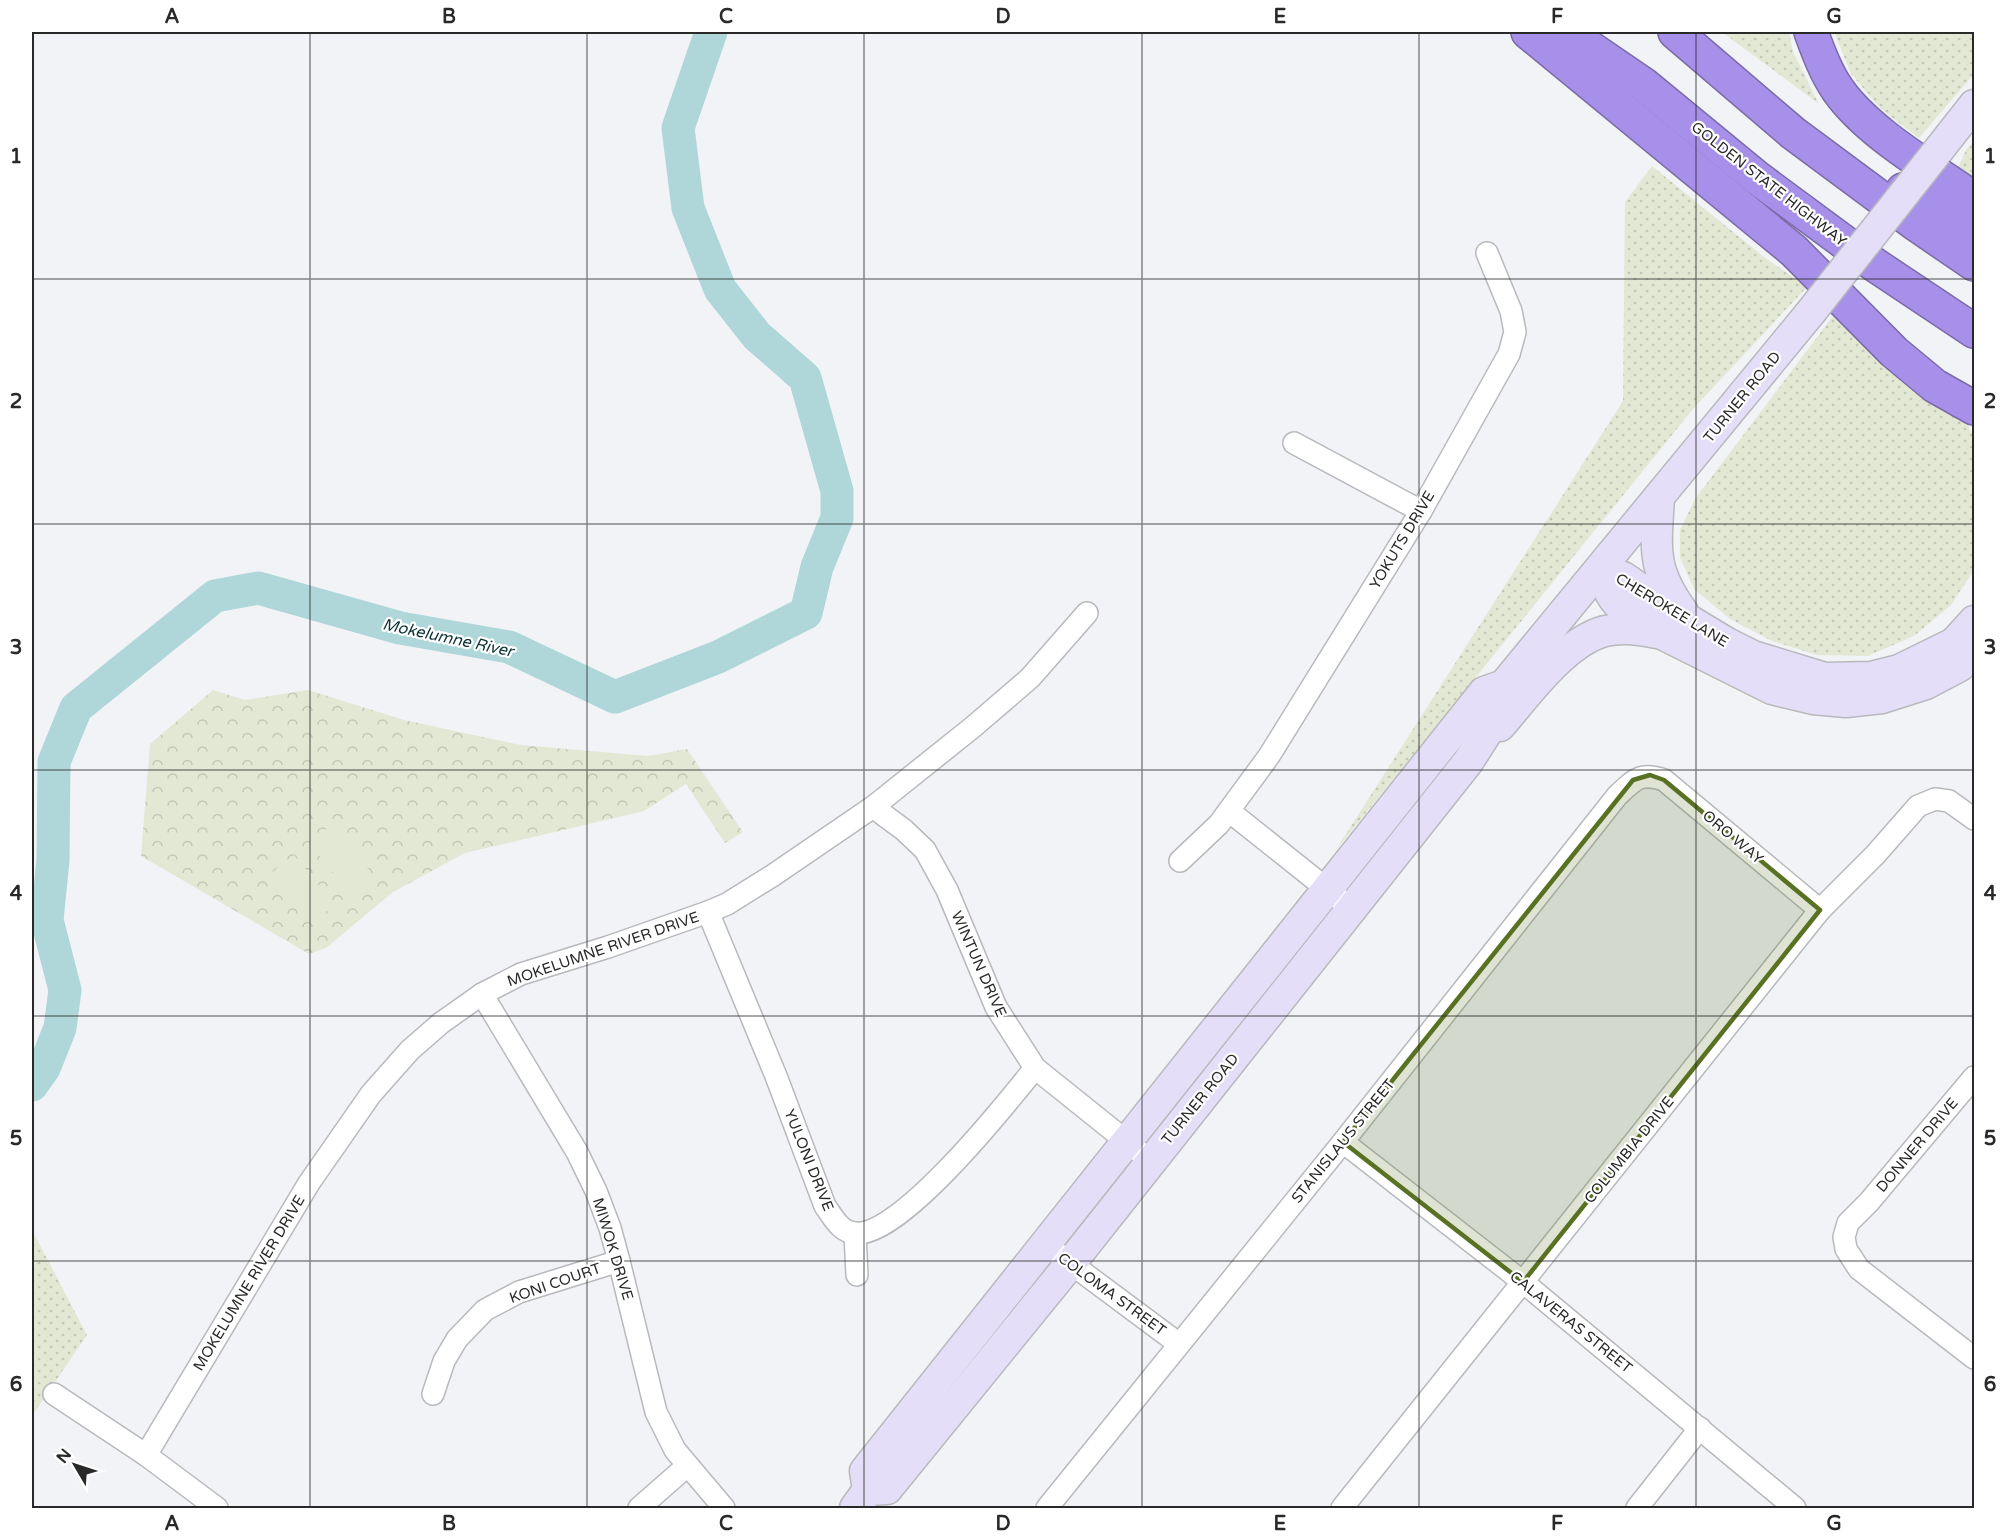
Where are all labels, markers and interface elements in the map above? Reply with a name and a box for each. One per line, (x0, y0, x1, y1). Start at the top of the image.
text: A (165, 5, 180, 29)
text: B (442, 5, 456, 29)
text: C (719, 5, 733, 29)
text: D (995, 5, 1011, 29)
text: E (1274, 5, 1287, 29)
text: F (1551, 5, 1563, 29)
text: G (1826, 5, 1842, 29)
street label: GOLDEN STATE HIGHWAY (1688, 118, 1851, 250)
text: 1 (10, 145, 22, 169)
text: 1 (1984, 145, 1996, 169)
street label: TURNER ROAD (1700, 348, 1784, 446)
text: 2 (10, 390, 22, 414)
text: 2 (1984, 390, 1996, 414)
street label: YOKUTS DRIVE (1366, 488, 1438, 592)
street label: CHEROKEE LANE (1612, 569, 1732, 651)
water label: Mokelumne River (381, 614, 517, 662)
text: 3 (10, 636, 22, 660)
text: 3 (1984, 636, 1996, 660)
street label: ORO WAY (1699, 806, 1767, 868)
text: 4 (10, 882, 23, 906)
text: 4 (1984, 882, 1997, 906)
street label: MOKELUMNE RIVER DRIVE (505, 908, 701, 990)
street label: WINTUN DRIVE (948, 908, 1010, 1020)
street label: TURNER ROAD (1158, 1050, 1242, 1148)
street label: STANISLAUS STREET (1287, 1075, 1399, 1207)
street label: COLUMBIA DRIVE (1580, 1093, 1678, 1207)
street label: DONNER DRIVE (1872, 1094, 1962, 1196)
street label: YULONI DRIVE (780, 1106, 838, 1214)
text: 5 (10, 1127, 22, 1151)
text: 5 (1984, 1127, 1996, 1151)
street label: MOKELUMNE RIVER DRIVE (189, 1192, 309, 1374)
street label: MIWOK DRIVE (589, 1196, 637, 1302)
street label: COLOMA STREET (1054, 1249, 1170, 1339)
street label: KONI COURT (507, 1259, 603, 1307)
street label: CALAVERAS STREET (1506, 1267, 1636, 1377)
text: 6 (10, 1373, 22, 1397)
text: 6 (1984, 1373, 1996, 1397)
north arrow (45, 1435, 105, 1495)
text: N (52, 1445, 76, 1467)
text: A (165, 1512, 180, 1536)
text: B (442, 1512, 456, 1536)
text: C (719, 1512, 733, 1536)
text: D (995, 1512, 1011, 1536)
text: E (1274, 1512, 1287, 1536)
text: F (1551, 1512, 1563, 1536)
text: G (1826, 1512, 1842, 1536)

